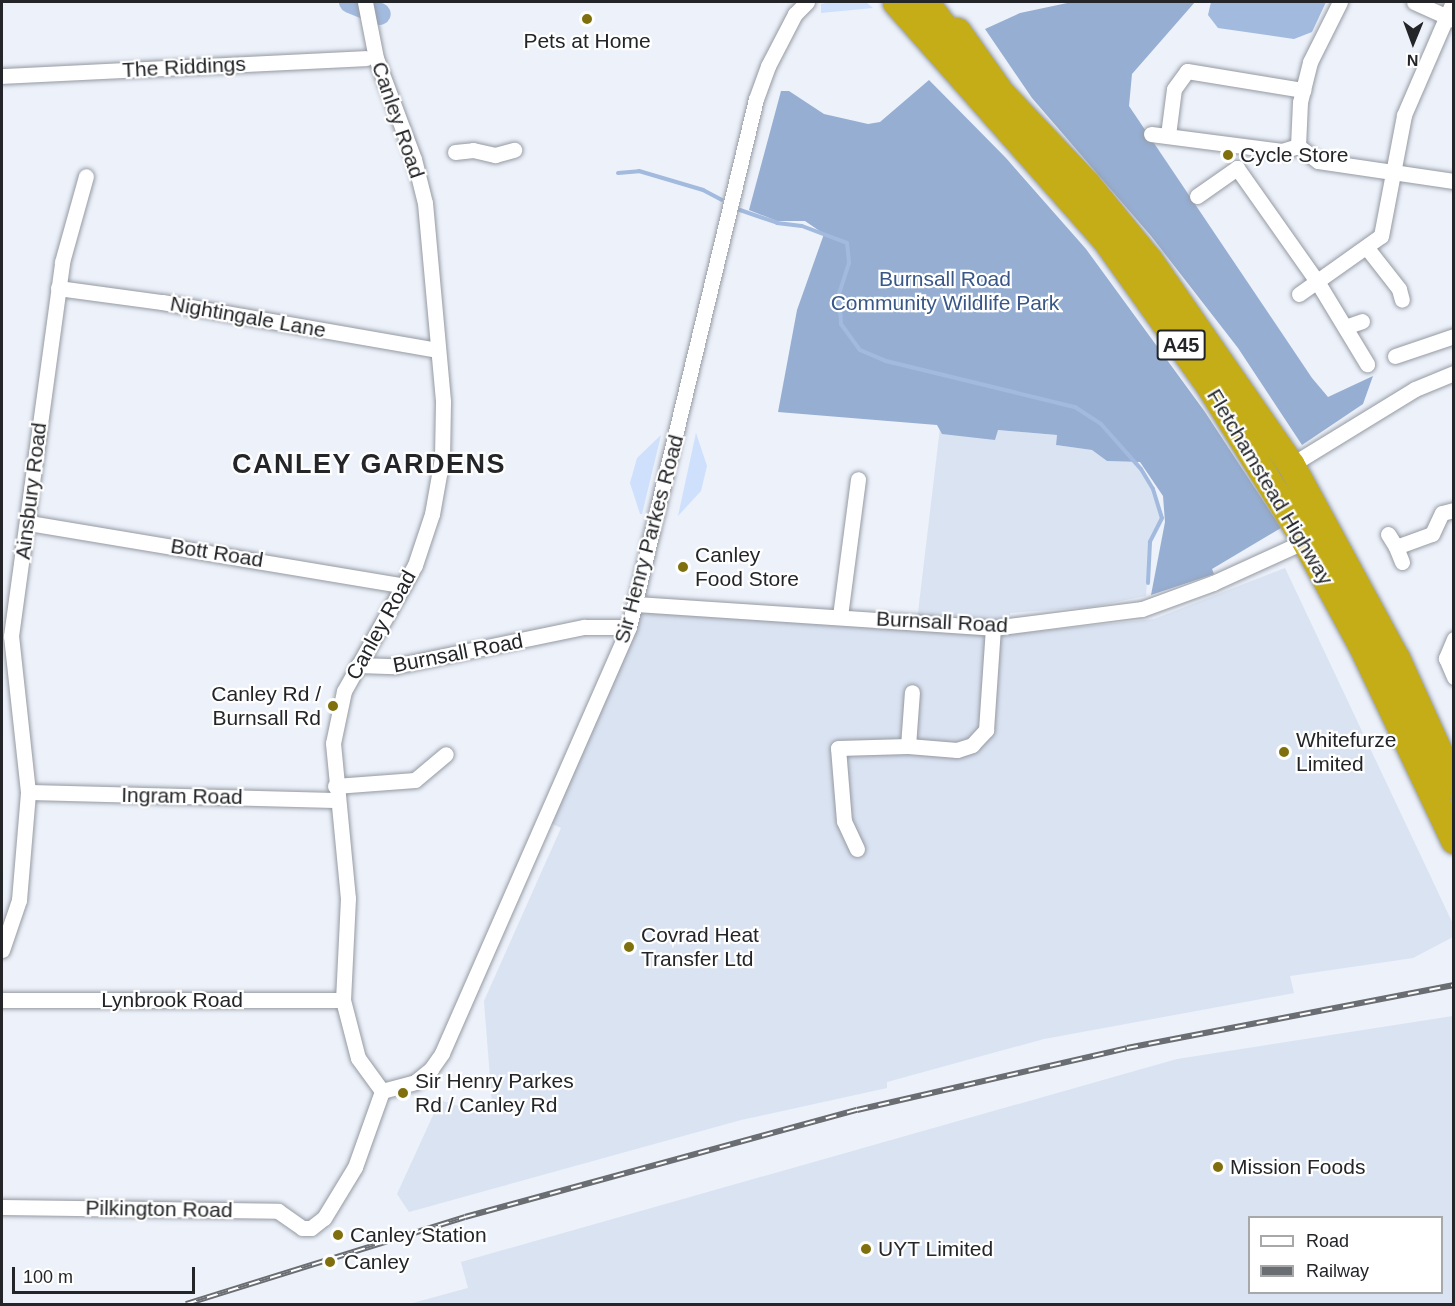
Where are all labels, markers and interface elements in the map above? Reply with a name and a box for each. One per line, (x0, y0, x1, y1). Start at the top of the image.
marker: Pets at Home (580, 12, 594, 26)
north arrow (1383, 12, 1443, 72)
place label: Pets at Home (523, 28, 651, 54)
street label: The Riddings (122, 51, 246, 83)
text: N (1407, 52, 1419, 69)
street label: Canley Road (366, 59, 430, 181)
place label: Cycle Store (1240, 142, 1349, 168)
marker: Cycle Store (1221, 148, 1235, 162)
park label: Burnsall Road Community Wildlife Park (831, 266, 1059, 316)
street label: Nightingale Lane (168, 291, 328, 343)
road number: A45 (1156, 328, 1206, 362)
street label: Fletchamstead Highway (1201, 384, 1339, 590)
street label: Ainsbury Road (10, 421, 52, 561)
street label: Sir Henry Parkes Road (609, 432, 689, 646)
district label: CANLEY GARDENS (232, 449, 506, 481)
street label: Bott Road (169, 533, 265, 573)
place label: Canley Food Store (695, 542, 799, 592)
marker: Canley Food Store (676, 560, 690, 574)
street label: Canley Road (341, 566, 421, 684)
street label: Burnsall Road (875, 606, 1009, 638)
street label: Burnsall Road (391, 628, 525, 678)
place label: Canley Rd / Burnsall Rd (211, 681, 321, 731)
marker: Canley Rd / Burnsall Rd (326, 699, 340, 713)
place label: Whitefurze Limited (1296, 727, 1396, 777)
marker: Whitefurze Limited (1277, 745, 1291, 759)
street label: Ingram Road (121, 782, 243, 810)
place label: Covrad Heat Transfer Ltd (641, 922, 759, 972)
marker: Covrad Heat Transfer Ltd (622, 940, 636, 954)
street label: Lynbrook Road (101, 987, 243, 1013)
place label: Sir Henry Parkes Rd / Canley Rd (415, 1068, 574, 1118)
marker: Sir Henry Parkes Rd / Canley Rd (396, 1086, 410, 1100)
place label: Mission Foods (1230, 1154, 1365, 1180)
marker: Mission Foods (1211, 1160, 1225, 1174)
street label: Pilkington Road (85, 1195, 233, 1223)
legend (1248, 1216, 1443, 1294)
place label: Canley Station (350, 1222, 487, 1248)
marker: Canley Station (331, 1228, 345, 1242)
text: Road (1306, 1231, 1349, 1251)
place label: UYT Limited (878, 1236, 994, 1262)
marker: UYT Limited (859, 1242, 873, 1256)
place label: Canley (344, 1249, 409, 1275)
marker: Canley (321, 1253, 339, 1271)
scale bar (15, 1255, 198, 1293)
text: Railway (1306, 1261, 1369, 1281)
text: 100 m (23, 1267, 73, 1287)

